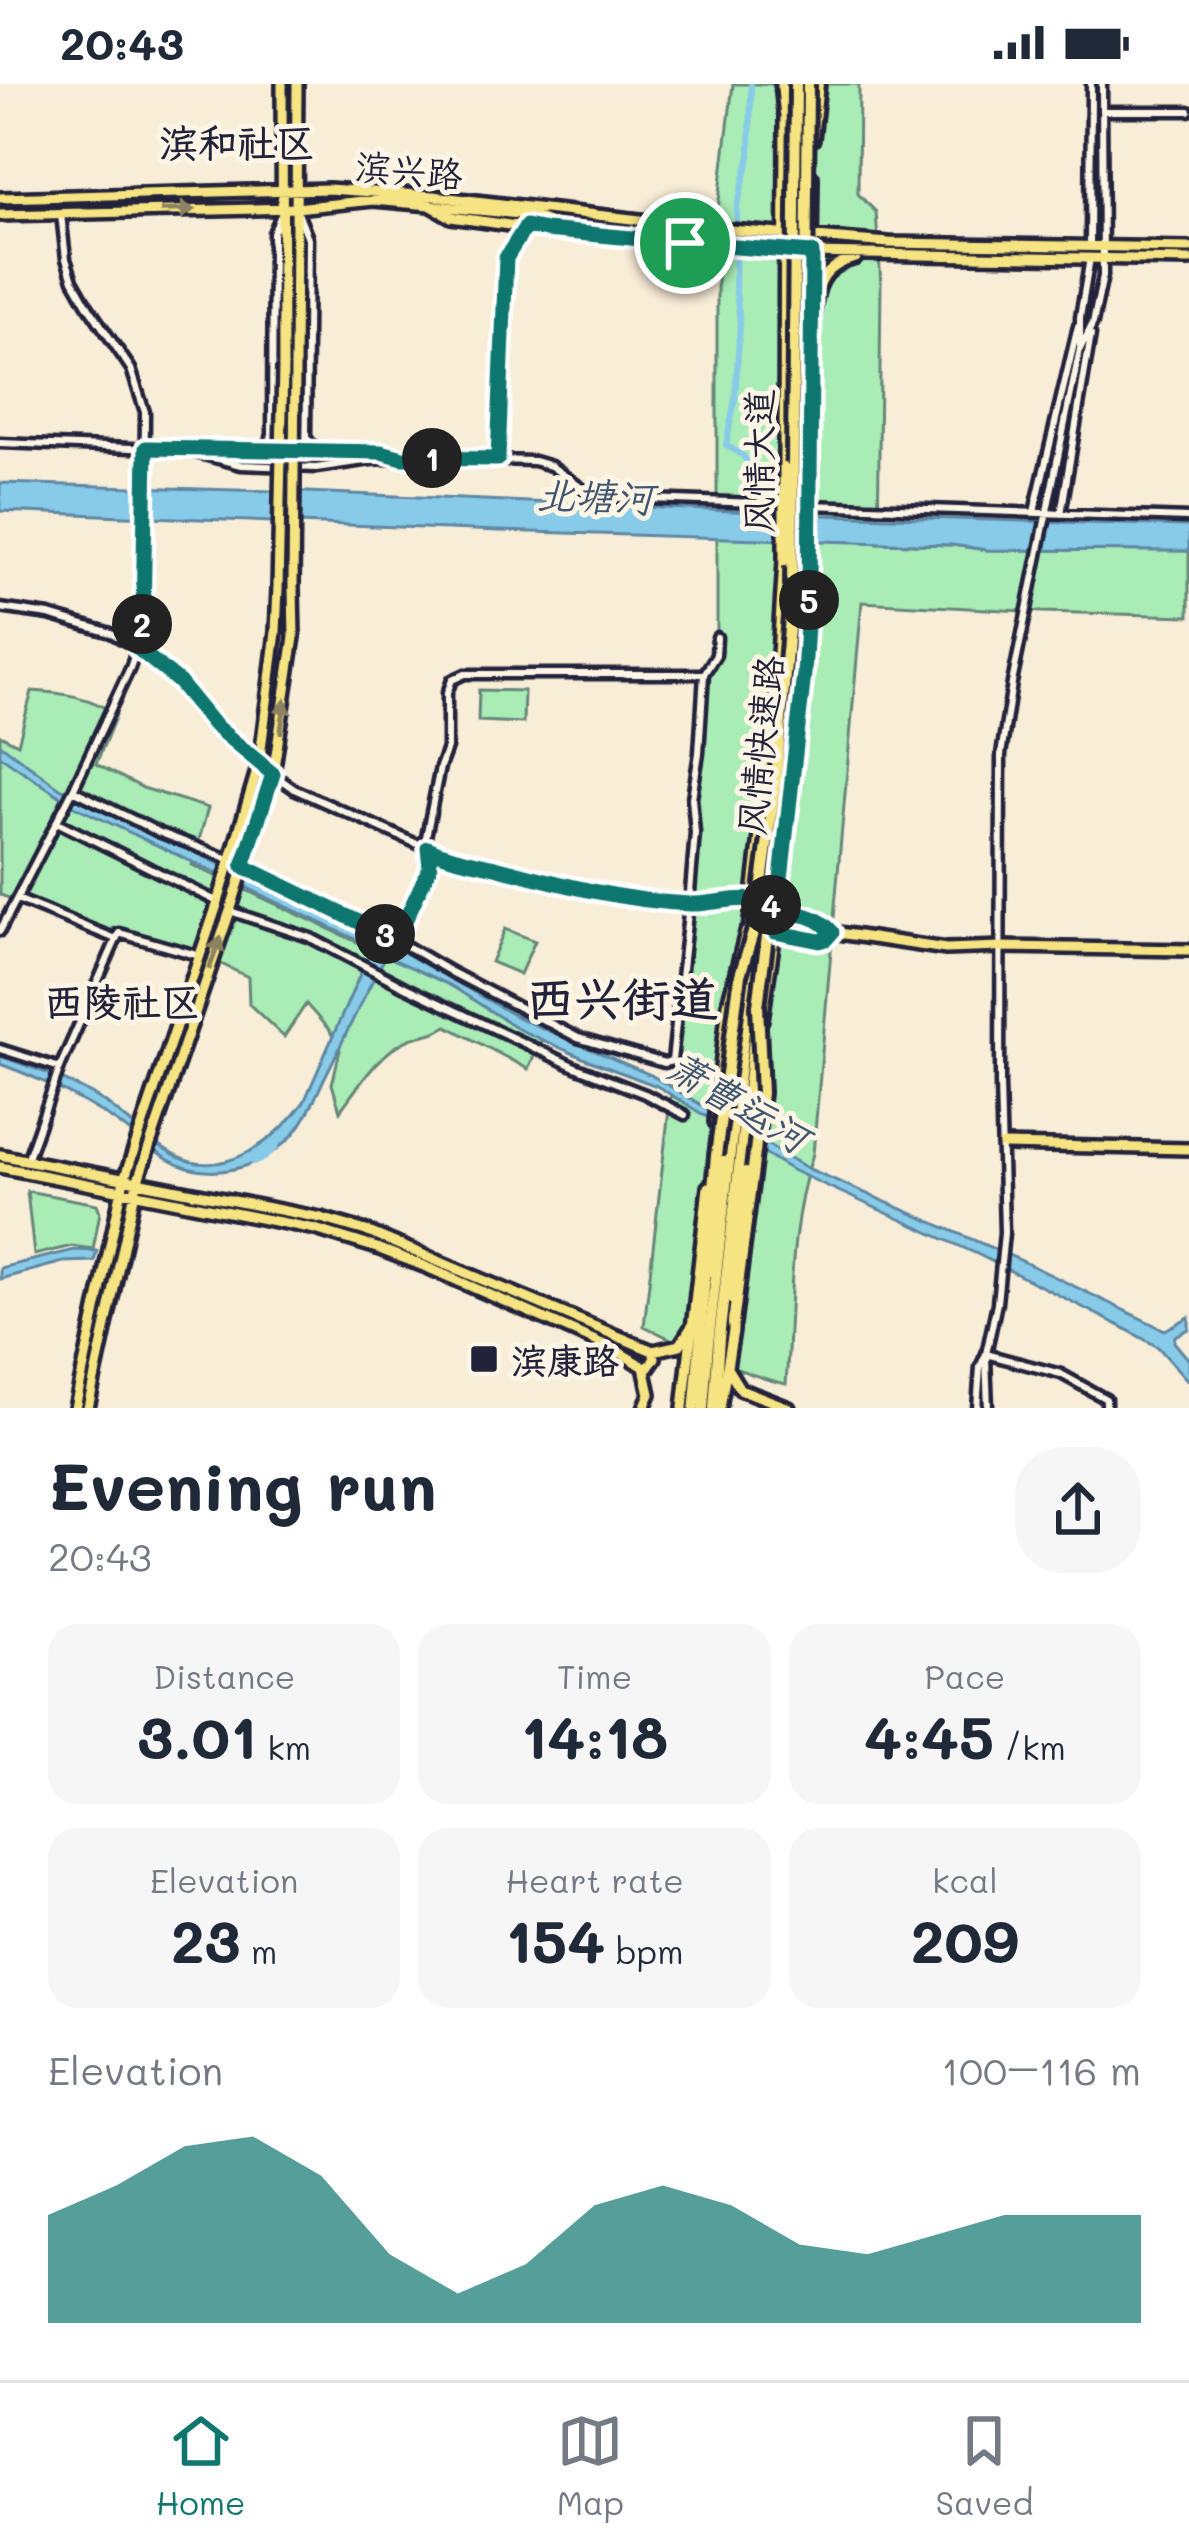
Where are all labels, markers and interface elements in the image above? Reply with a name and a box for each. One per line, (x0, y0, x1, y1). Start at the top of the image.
text: 20:43 (60, 13, 184, 71)
district label: 滨和社区 (159, 116, 315, 167)
street label: 滨兴路 (353, 141, 465, 197)
pin (634, 192, 736, 294)
one-way arrow (160, 200, 198, 219)
icon: arrive (652, 210, 718, 276)
street label: 风情大道 (734, 389, 781, 533)
pin: 1 (402, 428, 462, 488)
text: 1 (425, 436, 439, 479)
water label: 北塘河 (536, 467, 660, 523)
pin: 5 (779, 570, 839, 630)
text: 5 (799, 578, 819, 621)
pin: 2 (112, 594, 172, 654)
text: 2 (133, 602, 151, 645)
street label: 风情快速路 (726, 653, 792, 837)
one-way arrow (274, 696, 293, 734)
pin: 4 (741, 875, 801, 935)
text: 4 (761, 883, 781, 926)
pin: 3 (355, 904, 415, 964)
text: 3 (375, 912, 395, 955)
one-way arrow (207, 935, 225, 971)
district label: 西兴街道 (526, 966, 718, 1028)
district label: 西陵社区 (44, 975, 200, 1026)
water label: 萧曹运河 (659, 1039, 824, 1166)
place label: 滨康路 (511, 1336, 619, 1383)
marker: 滨康路 (468, 1343, 500, 1375)
text: Evening run (48, 1442, 437, 1528)
button: share (1015, 1447, 1141, 1573)
text: 20:43 (48, 1530, 152, 1581)
text: Distance (153, 1654, 295, 1697)
text: Time (557, 1654, 632, 1697)
text: Pace (925, 1654, 1005, 1697)
text: 3.01 (137, 1697, 257, 1775)
text: 14:18 (521, 1697, 668, 1775)
text: 4:45 (864, 1697, 994, 1775)
text: km (257, 1725, 311, 1768)
text: /km (994, 1725, 1066, 1768)
text: Elevation (150, 1858, 298, 1901)
text: Heart rate (505, 1858, 684, 1901)
text: kcal (932, 1858, 998, 1901)
text: 23 (171, 1901, 241, 1979)
text: 154 (506, 1901, 605, 1979)
text: 209 (911, 1901, 1019, 1979)
text: m (241, 1929, 277, 1972)
text: bpm (605, 1929, 683, 1972)
text: Elevation (48, 2044, 223, 2095)
text: 100–116 m (942, 2044, 1141, 2095)
tab: Home (156, 2408, 245, 2523)
tab: Map (557, 2408, 624, 2523)
tab: Saved (935, 2408, 1033, 2523)

